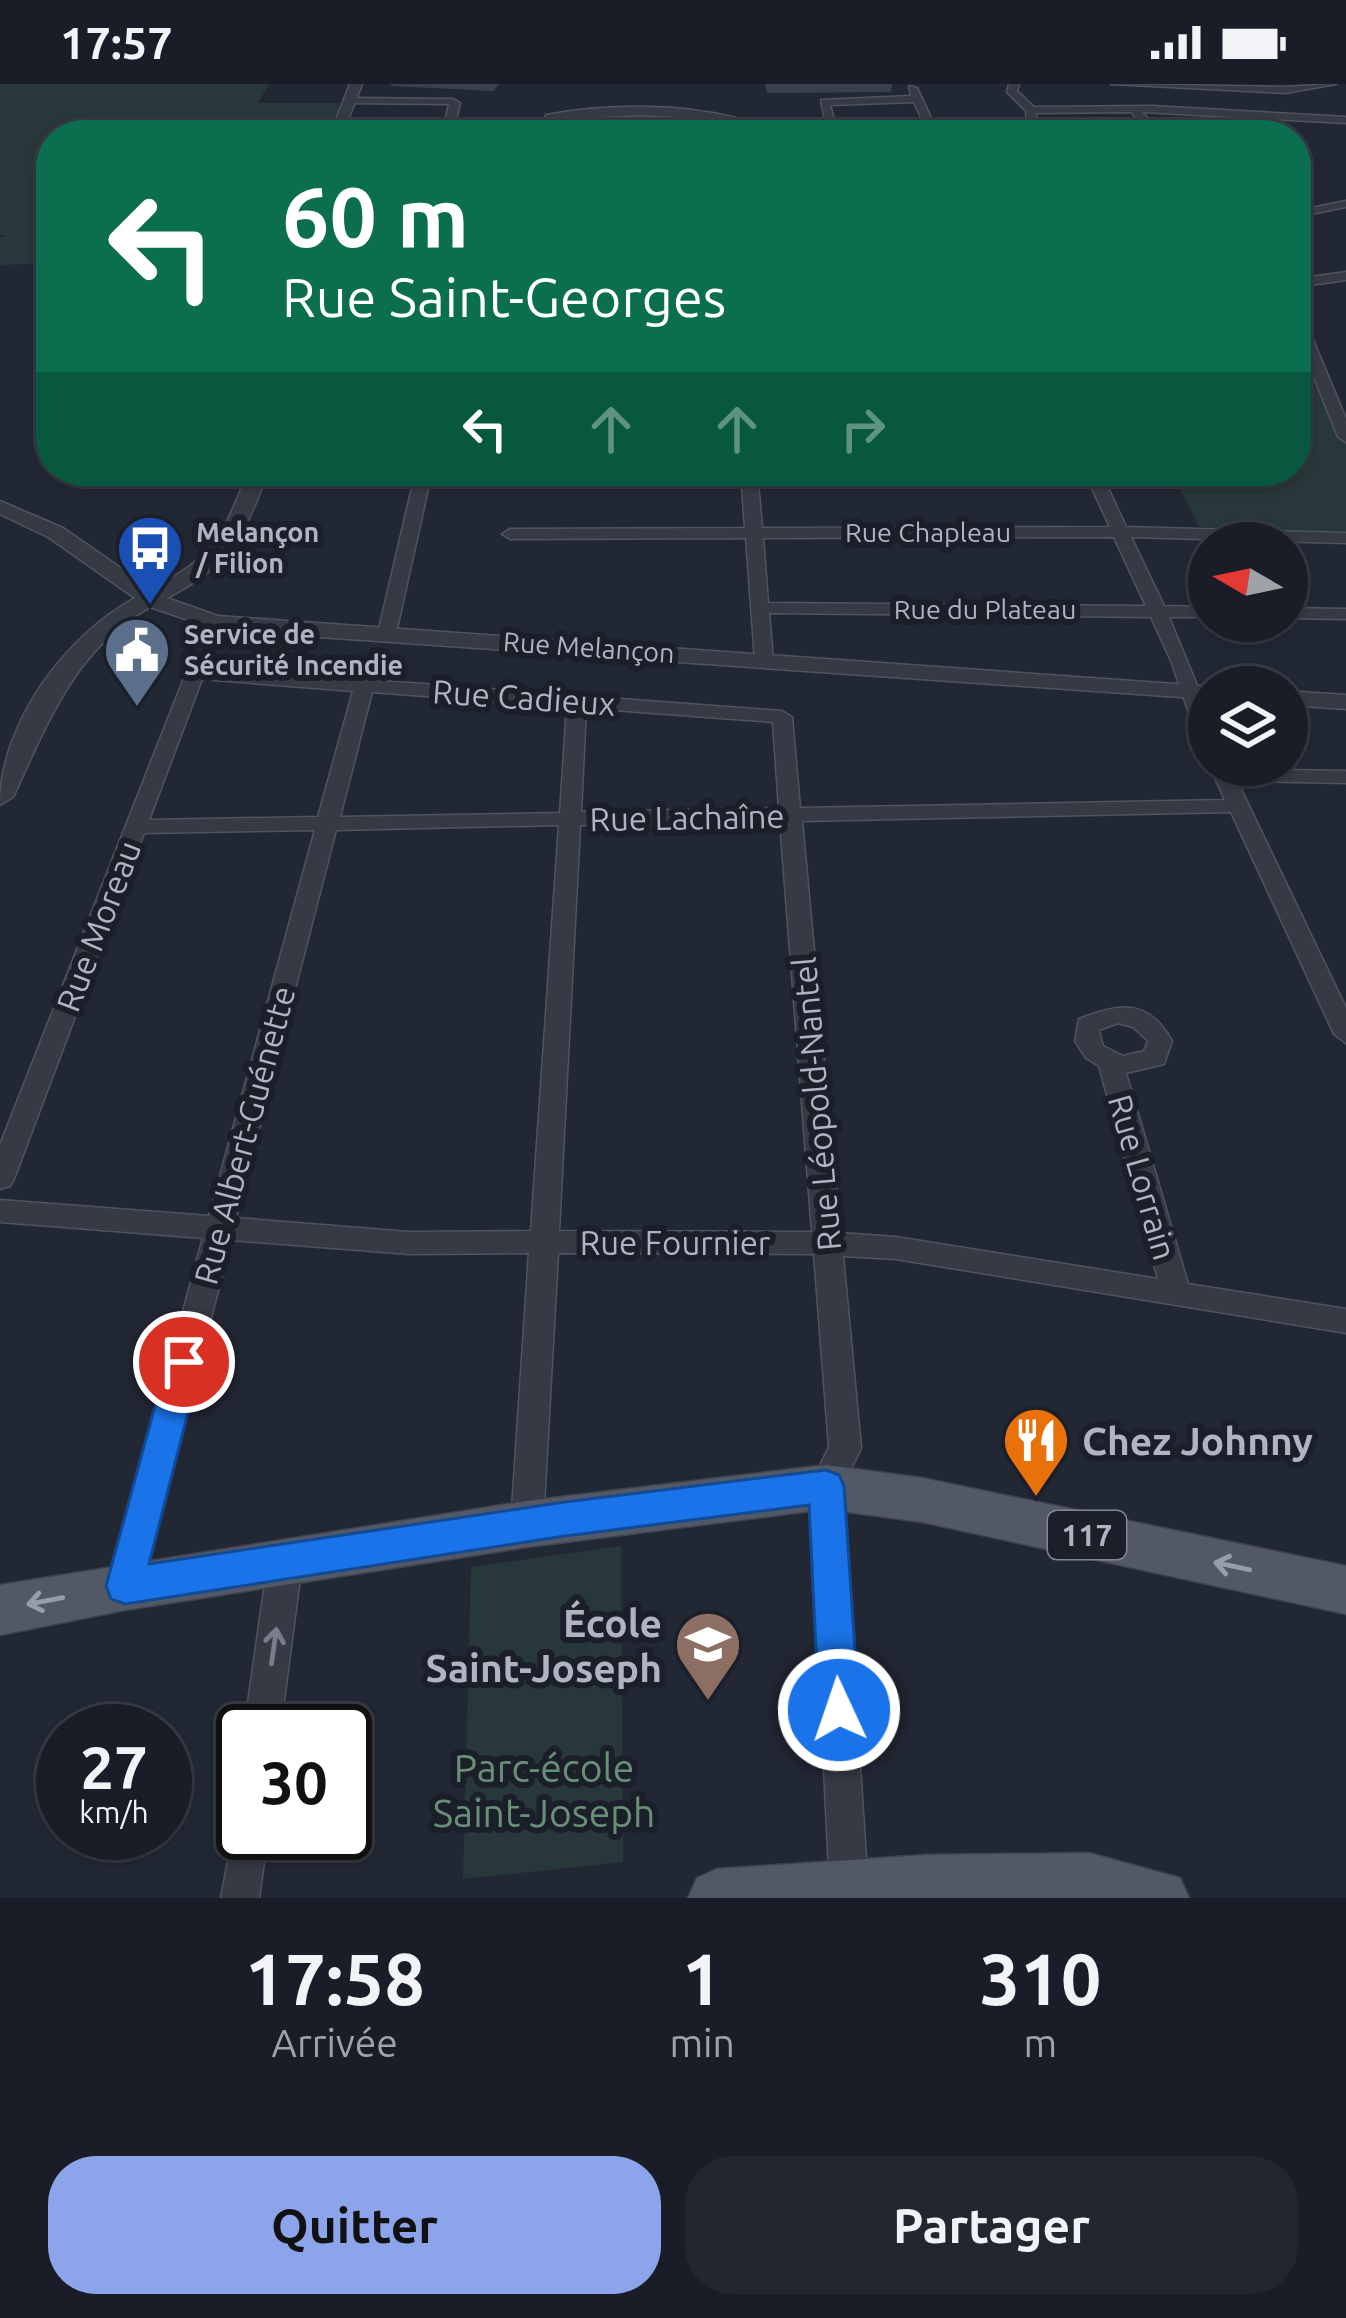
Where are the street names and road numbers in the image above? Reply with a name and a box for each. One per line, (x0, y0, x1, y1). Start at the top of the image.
street label: Rue Chapleau (845, 517, 1011, 547)
street label: Rue du Plateau (894, 594, 1076, 624)
street label: Rue Melançon (502, 626, 676, 668)
street label: Rue Cadieux (431, 672, 617, 722)
street label: Rue Lachaîne (589, 797, 785, 837)
street label: Rue Moreau (49, 836, 147, 1016)
street label: Rue Léopold-Nantel (785, 956, 847, 1252)
street label: Rue Albert-Guénette (186, 982, 302, 1288)
street label: Rue Lorrain (1102, 1090, 1184, 1264)
street label: Rue Fournier (580, 1224, 771, 1261)
road number: 117 (1048, 1511, 1126, 1559)

